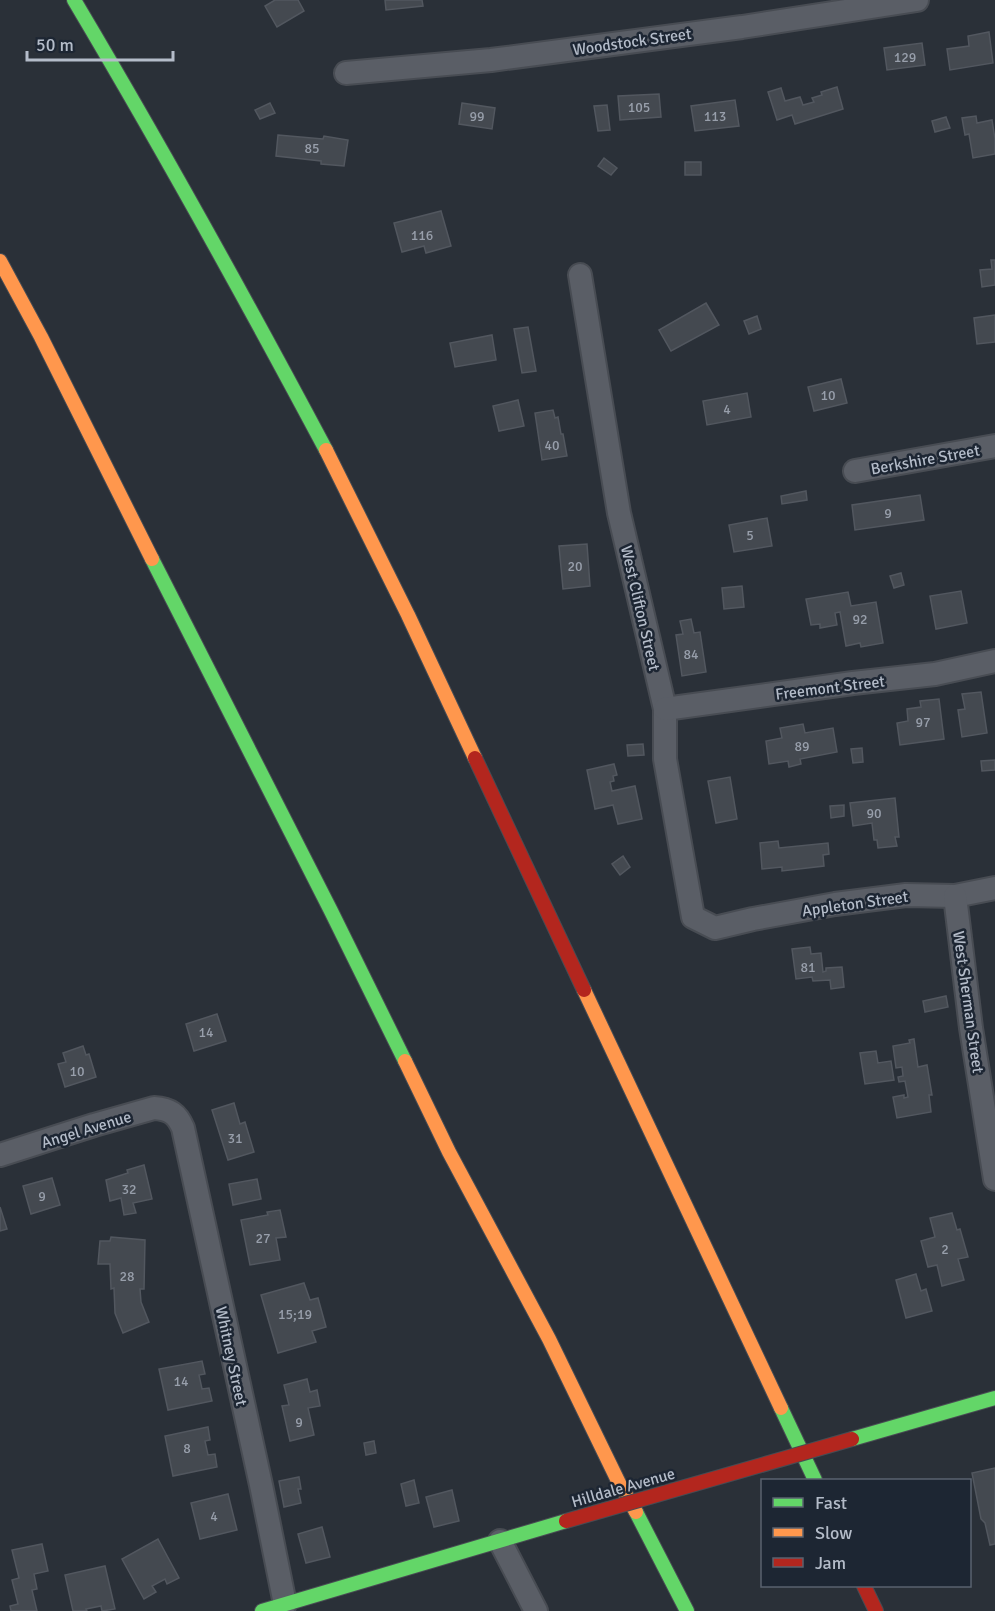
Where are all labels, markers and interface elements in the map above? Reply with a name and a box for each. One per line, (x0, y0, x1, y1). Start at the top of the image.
scale bar (27, 24, 172, 62)
street label: Woodstock Street (572, 24, 693, 60)
text: 50 m (36, 34, 74, 56)
house number: 129 (894, 49, 916, 66)
house number: 105 (628, 99, 650, 116)
house number: 99 (469, 108, 485, 125)
house number: 113 (704, 108, 726, 125)
house number: 85 (304, 140, 320, 157)
house number: 116 (411, 227, 433, 244)
house number: 10 (820, 387, 836, 404)
house number: 4 (723, 401, 731, 418)
house number: 40 (544, 437, 560, 454)
street label: Berkshire Street (869, 440, 982, 479)
house number: 9 (884, 505, 892, 522)
house number: 5 (746, 527, 754, 544)
street label: West Clifton Street (616, 544, 664, 673)
house number: 20 (567, 558, 583, 575)
house number: 92 (852, 611, 868, 628)
house number: 84 (683, 646, 699, 663)
street label: Freemont Street (774, 671, 886, 705)
house number: 97 (915, 714, 931, 731)
house number: 89 (794, 738, 810, 755)
house number: 90 (866, 805, 882, 822)
street label: Appleton Street (801, 887, 910, 921)
street label: West Sherman Street (948, 930, 988, 1075)
house number: 81 (800, 959, 816, 976)
house number: 14 (198, 1024, 214, 1041)
house number: 10 (69, 1063, 85, 1080)
street label: Angel Avenue (39, 1107, 134, 1153)
house number: 31 (227, 1130, 243, 1147)
house number: 32 (121, 1181, 137, 1198)
house number: 9 (38, 1188, 46, 1205)
house number: 27 (255, 1230, 271, 1247)
house number: 2 (941, 1241, 949, 1258)
house number: 28 (119, 1268, 135, 1285)
street label: Whitney Street (211, 1305, 251, 1408)
house number: 15;19 (278, 1306, 312, 1323)
house number: 14 (173, 1373, 189, 1390)
house number: 9 (295, 1414, 303, 1431)
house number: 8 (183, 1440, 191, 1457)
street label: Hilldale Avenue (569, 1464, 677, 1512)
legend (761, 1479, 971, 1587)
text: Fast (815, 1492, 847, 1514)
house number: 4 (210, 1508, 218, 1525)
text: Slow (815, 1522, 852, 1544)
text: Jam (815, 1552, 846, 1574)

